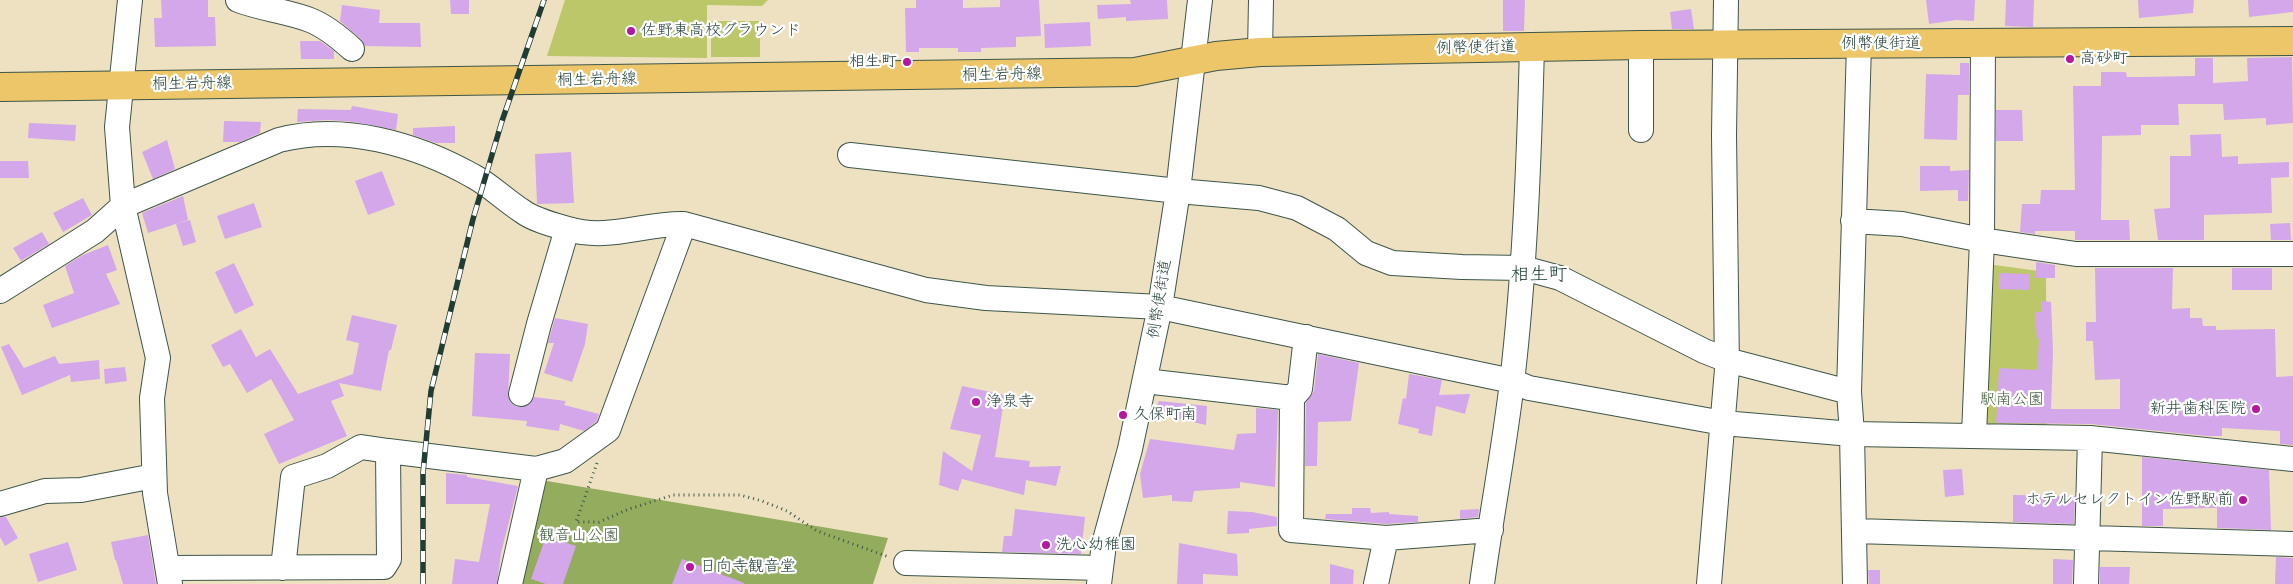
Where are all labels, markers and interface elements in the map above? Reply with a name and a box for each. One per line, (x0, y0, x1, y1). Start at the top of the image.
place label: 佐野東高校グラウンド (641, 21, 801, 41)
marker: 佐野東高校グラウンド (625, 25, 637, 37)
street label: 例幣使街道 (1841, 34, 1921, 54)
street label: 例幣使街道 (1436, 38, 1516, 58)
place label: 高砂町 (2080, 49, 2128, 69)
place label: 相生町 (849, 52, 897, 72)
marker: 高砂町 (2064, 53, 2076, 65)
marker: 相生町 (901, 56, 913, 68)
street label: 桐生岩舟線 (962, 65, 1042, 85)
street label: 桐生岩舟線 (557, 70, 637, 90)
street label: 桐生岩舟線 (152, 74, 232, 94)
street label: 例幣使街道 (1144, 258, 1176, 340)
district label: 相生町 (1511, 264, 1567, 286)
park label: 駅南公園 (1980, 390, 2044, 410)
place label: 浄泉寺 (986, 392, 1034, 412)
marker: 浄泉寺 (970, 396, 982, 408)
place label: 新井歯科医院 (2150, 399, 2246, 419)
marker: 新井歯科医院 (2250, 403, 2262, 415)
place label: 久保町南 (1133, 405, 1197, 425)
marker: 久保町南 (1117, 409, 1129, 421)
place label: ホテルセレクトイン佐野駅前 (2025, 490, 2233, 510)
marker: ホテルセレクトイン佐野駅前 (2237, 494, 2249, 506)
park label: 観音山公園 (539, 526, 619, 546)
place label: 洗心幼稚園 (1056, 535, 1136, 555)
marker: 洗心幼稚園 (1040, 539, 1052, 551)
place label: 日向寺観音堂 (700, 557, 796, 577)
marker: 日向寺観音堂 (684, 561, 696, 573)

